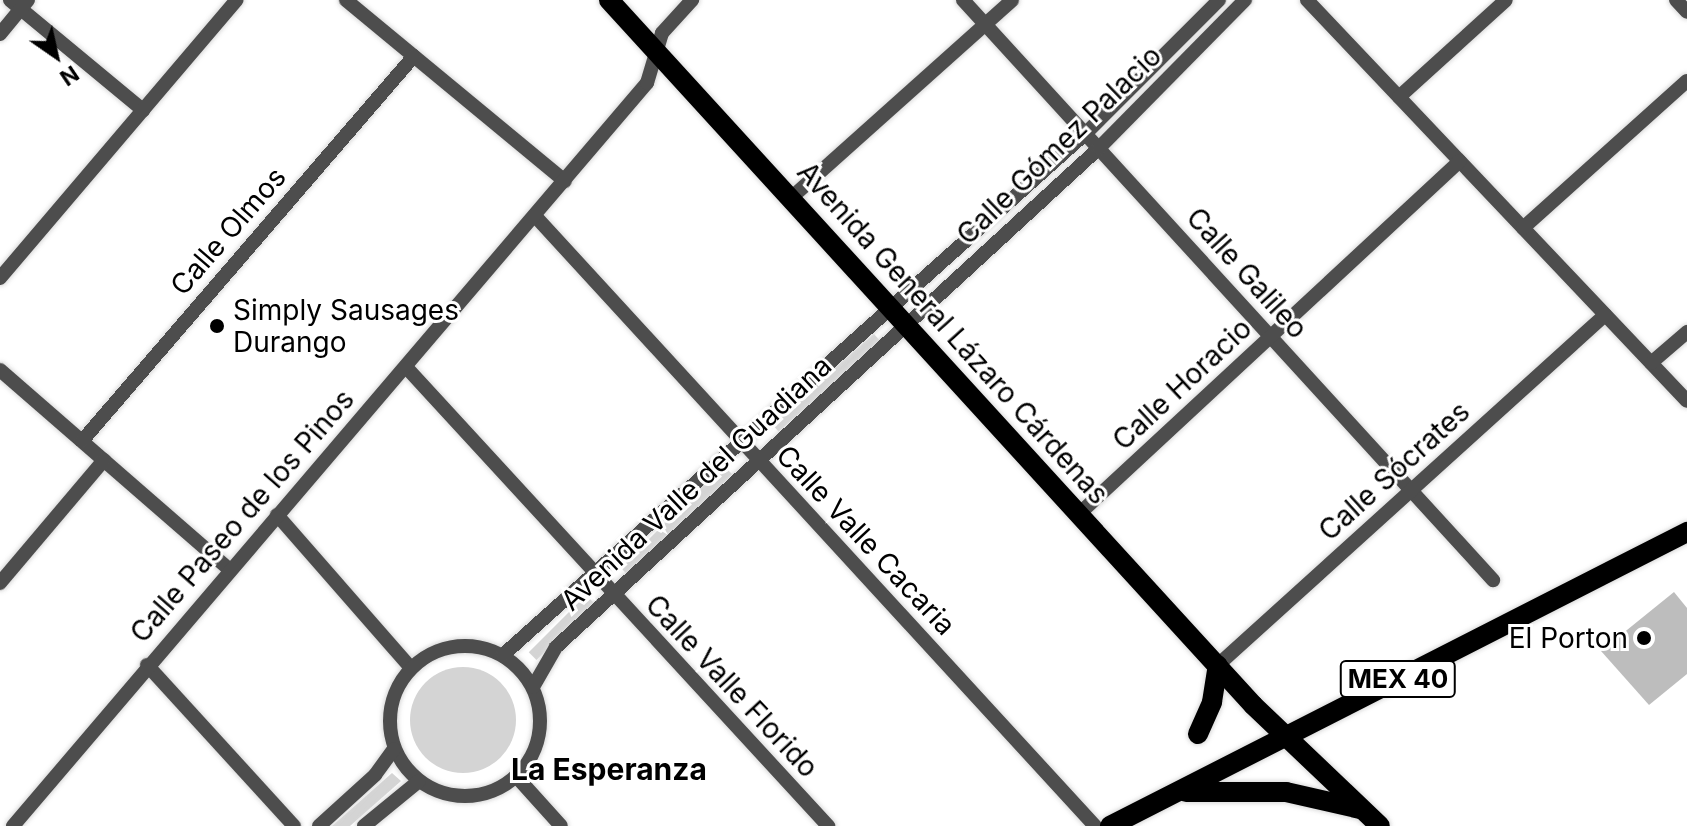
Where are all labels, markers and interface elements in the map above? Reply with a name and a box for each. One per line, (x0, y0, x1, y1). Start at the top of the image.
north arrow (16, 16, 96, 96)
street label: Calle Gómez Palacio (950, 39, 1168, 251)
text: N (55, 60, 84, 91)
street label: Avenida General Lázaro Cárdenas (791, 155, 1115, 511)
street label: Calle Olmos (163, 160, 293, 302)
street label: Calle Galileo (1180, 201, 1314, 345)
place label: Simply Sausages Durango (233, 293, 459, 359)
street label: Calle Horacio (1106, 311, 1258, 457)
marker: Simply Sausages Durango (208, 317, 226, 335)
street label: Avenida Valle del Guadiana (554, 349, 838, 617)
street label: Calle Paseo de los Pinos (123, 383, 361, 649)
street label: Calle Sócrates (1312, 395, 1476, 547)
street label: Calle Valle Cacaria (769, 438, 963, 642)
street label: Calle Valle Florido (639, 588, 825, 784)
place label: El Porton (1509, 621, 1628, 655)
marker: El Porton (1635, 629, 1653, 647)
road number: MEX 40 (1338, 657, 1458, 701)
district label: La Esperanza (511, 751, 707, 787)

